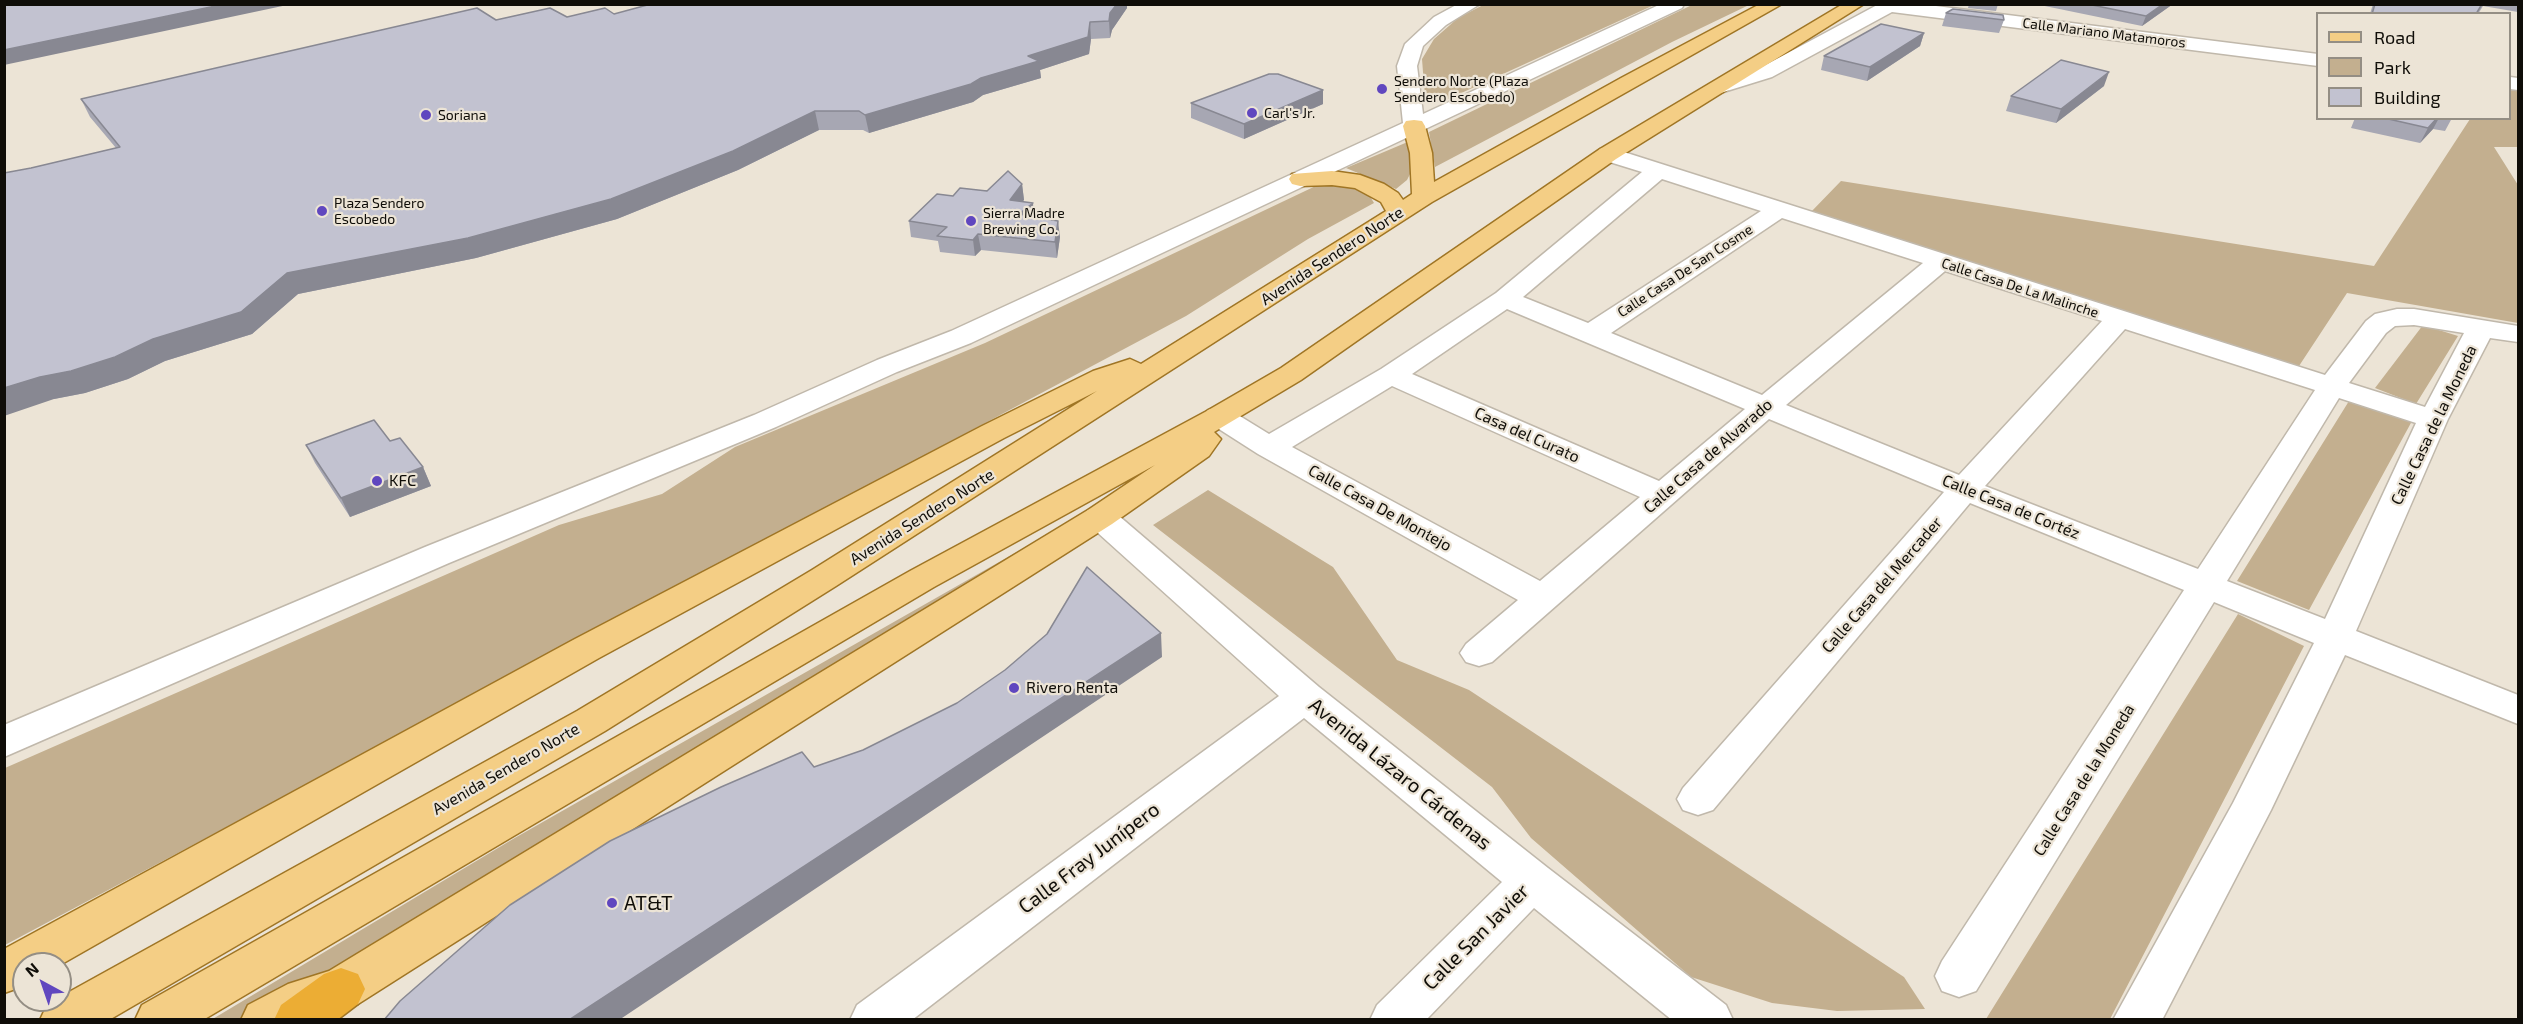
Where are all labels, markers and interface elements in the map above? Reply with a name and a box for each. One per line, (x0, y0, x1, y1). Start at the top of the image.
legend (2316, 12, 2511, 120)
street label: Calle Mariano Matamoros (2021, 15, 2187, 51)
text: Road (2374, 26, 2415, 48)
text: Park (2374, 56, 2411, 78)
place label: Sendero Norte (Plaza Sendero Escobedo) (1394, 73, 1529, 106)
marker: Sendero Norte (Plaza Sendero Escobedo) (1375, 82, 1389, 96)
text: Building (2374, 86, 2441, 108)
place label: Carl's Jr. (1264, 105, 1315, 121)
marker: Carl's Jr. (1245, 106, 1259, 120)
place label: Soriana (438, 107, 486, 123)
marker: Soriana (419, 108, 433, 122)
place label: Plaza Sendero Escobedo (334, 195, 424, 228)
street label: Avenida Sendero Norte (1257, 203, 1407, 309)
marker: Plaza Sendero Escobedo (315, 204, 329, 218)
place label: Sierra Madre Brewing Co. (983, 205, 1065, 238)
marker: Sierra Madre Brewing Co. (964, 214, 978, 228)
street label: Calle Casa De San Cosme (1614, 221, 1756, 321)
street label: Calle Casa De La Malinche (1939, 255, 2101, 321)
street label: Calle Casa de la Moneda (2387, 342, 2481, 508)
street label: Calle Casa de Alvarado (1640, 395, 1776, 517)
street label: Casa del Curato (1471, 403, 1583, 467)
street label: Calle Casa De Montejo (1305, 461, 1455, 555)
street label: Avenida Sendero Norte (846, 465, 998, 569)
place label: KFC (389, 471, 416, 491)
street label: Calle Casa de Cortéz (1939, 471, 2083, 543)
marker: KFC (370, 474, 384, 488)
street label: Calle Casa del Mercader (1818, 513, 1946, 657)
place label: Rivero Renta (1026, 678, 1118, 698)
marker: Rivero Renta (1007, 681, 1021, 695)
street label: Avenida Lázaro Cárdenas (1304, 693, 1496, 855)
street label: Calle Casa de la Moneda (2029, 701, 2139, 859)
street label: Avenida Sendero Norte (429, 719, 583, 819)
street label: Calle Fray Junípero (1014, 797, 1164, 919)
street label: Calle San Javier (1418, 879, 1534, 995)
place label: AT&T (624, 891, 673, 915)
marker: AT&T (605, 896, 619, 910)
north arrow (12, 952, 72, 1012)
text: N (21, 958, 42, 980)

